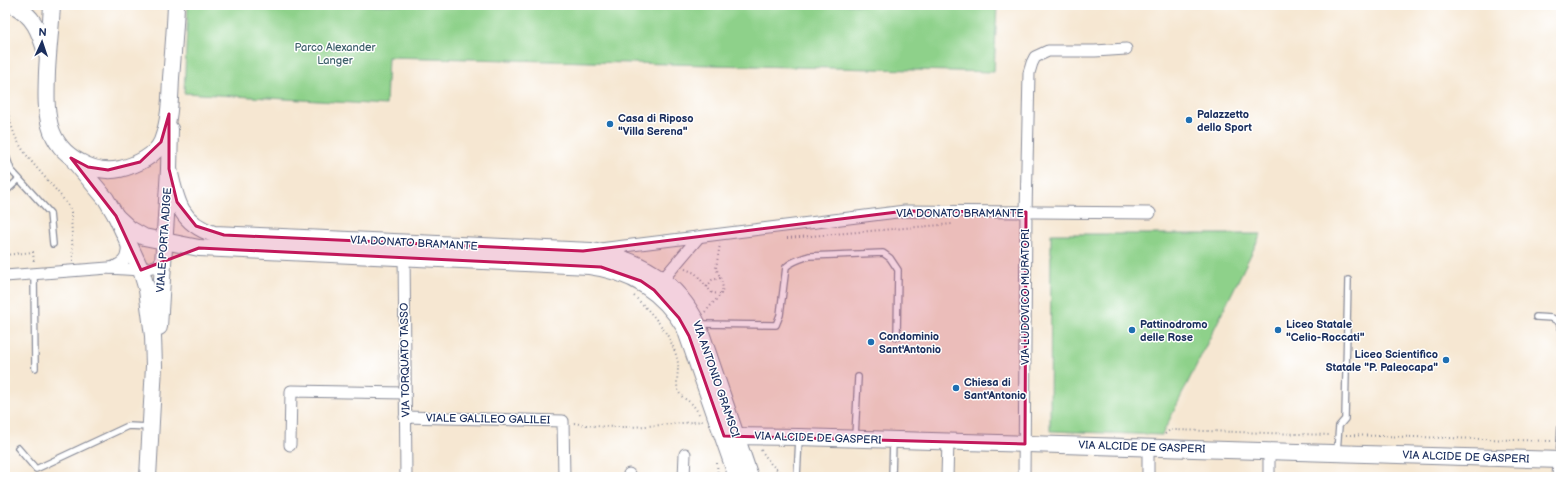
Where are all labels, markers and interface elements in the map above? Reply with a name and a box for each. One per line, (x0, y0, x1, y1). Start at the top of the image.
north arrow (22, 22, 62, 62)
text: N (38, 26, 47, 39)
park label: Parco Alexander Langer (294, 41, 377, 67)
place label: Palazzetto dello Sport (1197, 108, 1252, 134)
place label: Casa di Riposo "Villa Serena" (618, 112, 693, 138)
marker: Palazzetto dello Sport (1184, 115, 1194, 125)
marker: Casa di Riposo "Villa Serena" (605, 119, 615, 129)
street label: VIALE PORTA ADIGE (154, 187, 174, 293)
street label: VIA DONATO BRAMANTE (896, 207, 1024, 220)
street label: VIA LUDOVICO MURATORI (1019, 228, 1032, 365)
street label: VIA DONATO BRAMANTE (350, 233, 478, 253)
street label: VIA TORQUATO TASSO (398, 303, 412, 417)
place label: Pattinodromo delle Rose (1140, 318, 1208, 344)
place label: Liceo Statale "Celio-Roccati" (1286, 318, 1365, 344)
street label: VIA ANTONIO GRAMSCI (690, 319, 742, 440)
marker: Pattinodromo delle Rose (1127, 325, 1137, 335)
marker: Liceo Statale "Celio-Roccati" (1273, 325, 1283, 335)
place label: Condominio Sant'Antonio (879, 330, 941, 356)
marker: Condominio Sant'Antonio (866, 337, 876, 347)
place label: Liceo Scientifico Statale "P. Paleocapa" (1326, 348, 1438, 374)
marker: Liceo Scientifico Statale "P. Paleocapa" (1441, 355, 1451, 365)
place label: Chiesa di Sant'Antonio (964, 376, 1026, 402)
marker: Chiesa di Sant'Antonio (951, 383, 961, 393)
street label: VIALE GALILEO GALILEI (426, 411, 551, 427)
street label: VIA ALCIDE DE GASPERI (754, 429, 882, 447)
street label: VIA ALCIDE DE GASPERI (1078, 438, 1206, 456)
street label: VIA ALCIDE DE GASPERI (1402, 448, 1530, 466)

